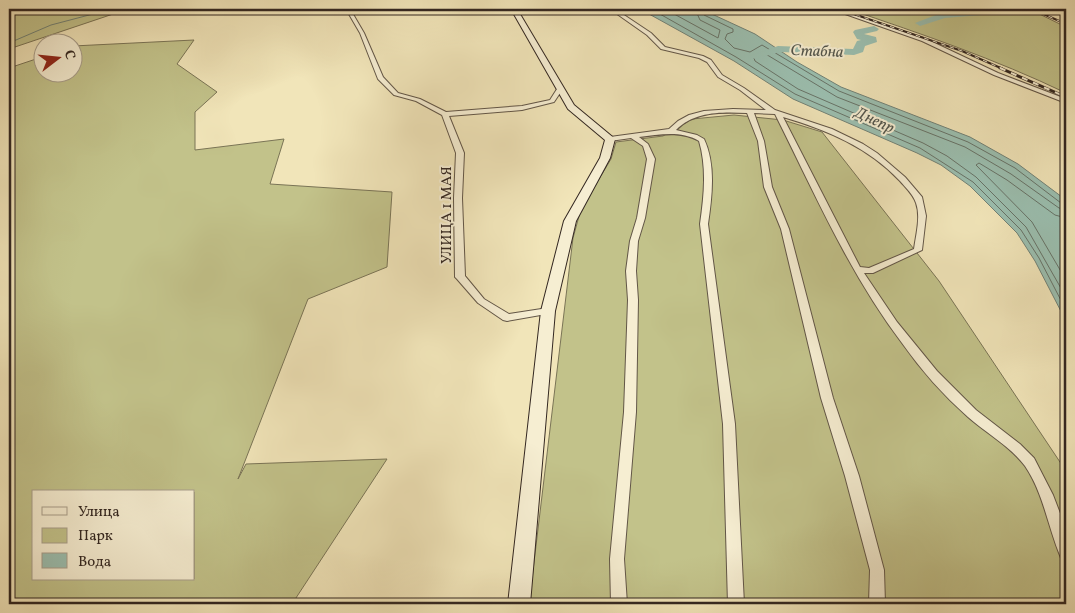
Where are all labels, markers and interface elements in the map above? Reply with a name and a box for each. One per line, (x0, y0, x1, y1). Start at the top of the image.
north arrow (32, 32, 82, 82)
water label: Стабна (790, 40, 844, 64)
text: С (59, 48, 79, 62)
water label: Днепр (850, 102, 898, 140)
street label: УЛИЦА 1 МАЯ (437, 166, 458, 264)
legend (32, 490, 195, 580)
text: Улица (78, 502, 120, 523)
text: Парк (78, 526, 113, 547)
text: Вода (78, 552, 111, 573)

